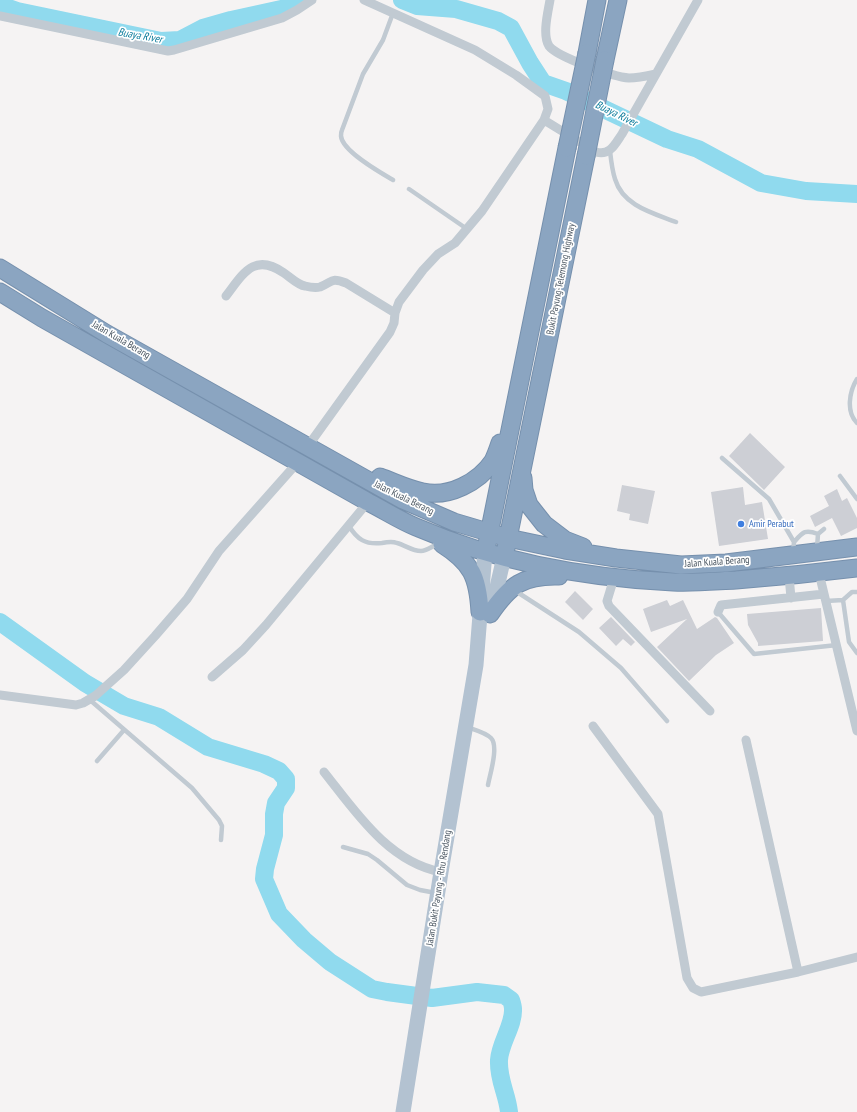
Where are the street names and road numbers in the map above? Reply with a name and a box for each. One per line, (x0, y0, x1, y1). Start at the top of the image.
street label: Bukit Payung-Telemong Highway (544, 222, 578, 336)
street label: Jalan Kuala Berang (90, 319, 152, 361)
street label: Jalan Kuala Berang (372, 478, 436, 518)
street label: Jalan Kuala Berang (684, 554, 750, 570)
street label: Jalan Bukit Payung - Rhu Rendang (424, 829, 454, 947)

